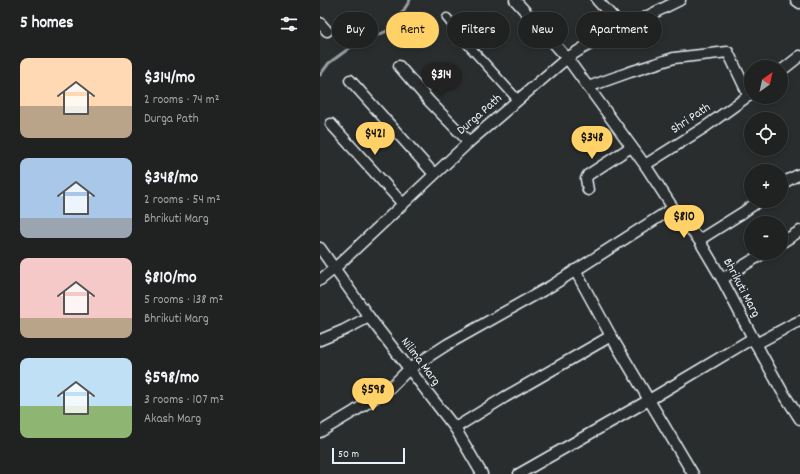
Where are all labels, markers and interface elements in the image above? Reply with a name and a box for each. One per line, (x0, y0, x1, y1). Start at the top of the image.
text: 5 homes (20, 12, 73, 36)
chip: Buy (332, 12, 378, 48)
chip: Rent (386, 12, 439, 48)
chip: Filters (447, 12, 510, 48)
chip: New (518, 12, 568, 48)
chip: Apartment (576, 12, 662, 48)
icon: filters (278, 13, 300, 35)
north arrow (744, 60, 788, 104)
map controls (744, 60, 788, 260)
pin: $314 (417, 63, 465, 97)
text: $314 (431, 66, 451, 85)
text: $314/mo (144, 67, 195, 91)
icon: home (52, 74, 100, 122)
street label: Durga Path (453, 90, 507, 140)
text: 2 rooms · 74 m² (144, 91, 219, 110)
street label: Shri Path (667, 99, 715, 139)
text: Durga Path (144, 110, 199, 129)
button: locate (744, 112, 788, 156)
pin: $421 (351, 122, 399, 156)
text: $421 (365, 125, 385, 144)
pin: $348 (568, 126, 616, 160)
text: $348 (581, 129, 603, 148)
button: + (744, 164, 788, 208)
text: $348/mo (144, 167, 198, 191)
icon: home (52, 174, 100, 222)
text: 2 rooms · 54 m² (144, 191, 220, 210)
pin: $810 (660, 205, 708, 239)
text: $810 (673, 208, 695, 227)
text: Bhrikuti Marg (144, 210, 209, 229)
button: − (744, 216, 788, 260)
street label: Bhrikuti Marg (717, 255, 765, 321)
text: $810/mo (144, 267, 197, 291)
icon: home (52, 274, 100, 322)
text: 5 rooms · 138 m² (144, 291, 223, 310)
text: Bhrikuti Marg (144, 310, 209, 329)
street label: Nilima Marg (395, 334, 445, 391)
text: $598/mo (144, 367, 199, 391)
icon: home (52, 374, 100, 422)
pin: $598 (349, 378, 397, 412)
text: $598 (361, 381, 385, 400)
text: 3 rooms · 107 m² (144, 391, 224, 410)
text: Akash Marg (144, 410, 201, 429)
scale bar (332, 446, 405, 465)
text: 50 m (338, 447, 359, 463)

